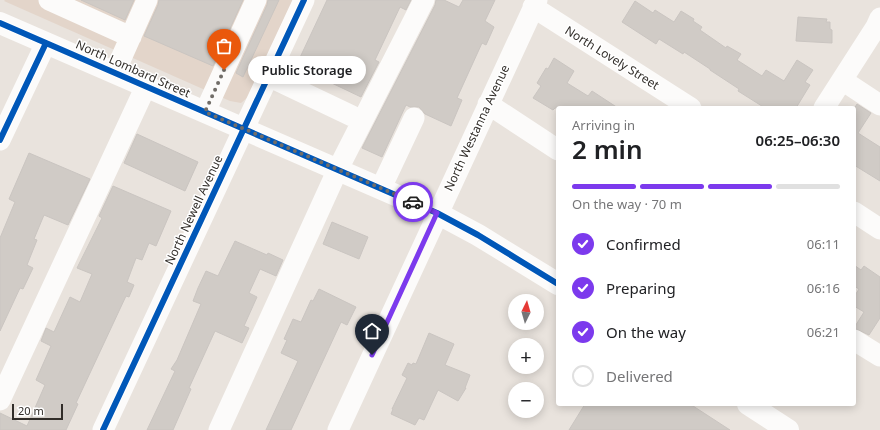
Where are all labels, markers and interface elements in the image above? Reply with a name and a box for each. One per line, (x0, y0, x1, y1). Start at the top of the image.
street label: North Lovely Street (562, 22, 663, 94)
pin (207, 29, 241, 70)
icon: bag (213, 35, 235, 57)
street label: North Lombard Street (73, 36, 194, 102)
callout: Public Storage (248, 56, 366, 84)
text: Public Storage (262, 61, 352, 79)
street label: North Westanna Avenue (440, 62, 513, 194)
text: Arriving in (572, 116, 635, 134)
text: 06:25–06:30 (756, 130, 840, 150)
text: 2 min (572, 131, 643, 167)
street label: North Newell Avenue (161, 152, 227, 268)
courier (393, 182, 433, 222)
icon: car (402, 191, 424, 213)
text: On the way · 70 m (572, 195, 682, 213)
icon: check (572, 233, 594, 255)
text: Confirmed (606, 234, 681, 254)
text: 06:11 (807, 235, 840, 253)
icon: check (572, 277, 594, 299)
text: Preparing (606, 278, 676, 298)
text: 06:16 (807, 279, 840, 297)
north arrow (508, 294, 544, 330)
map controls (508, 294, 544, 418)
pin (355, 314, 389, 355)
icon: home (361, 320, 383, 342)
icon: check (572, 321, 594, 343)
text: On the way (606, 322, 686, 342)
text: 06:21 (807, 323, 840, 341)
button: + (508, 338, 544, 374)
text: Delivered (606, 366, 673, 386)
button: − (508, 382, 544, 418)
scale bar (12, 402, 63, 421)
text: 20 m (18, 403, 44, 418)

